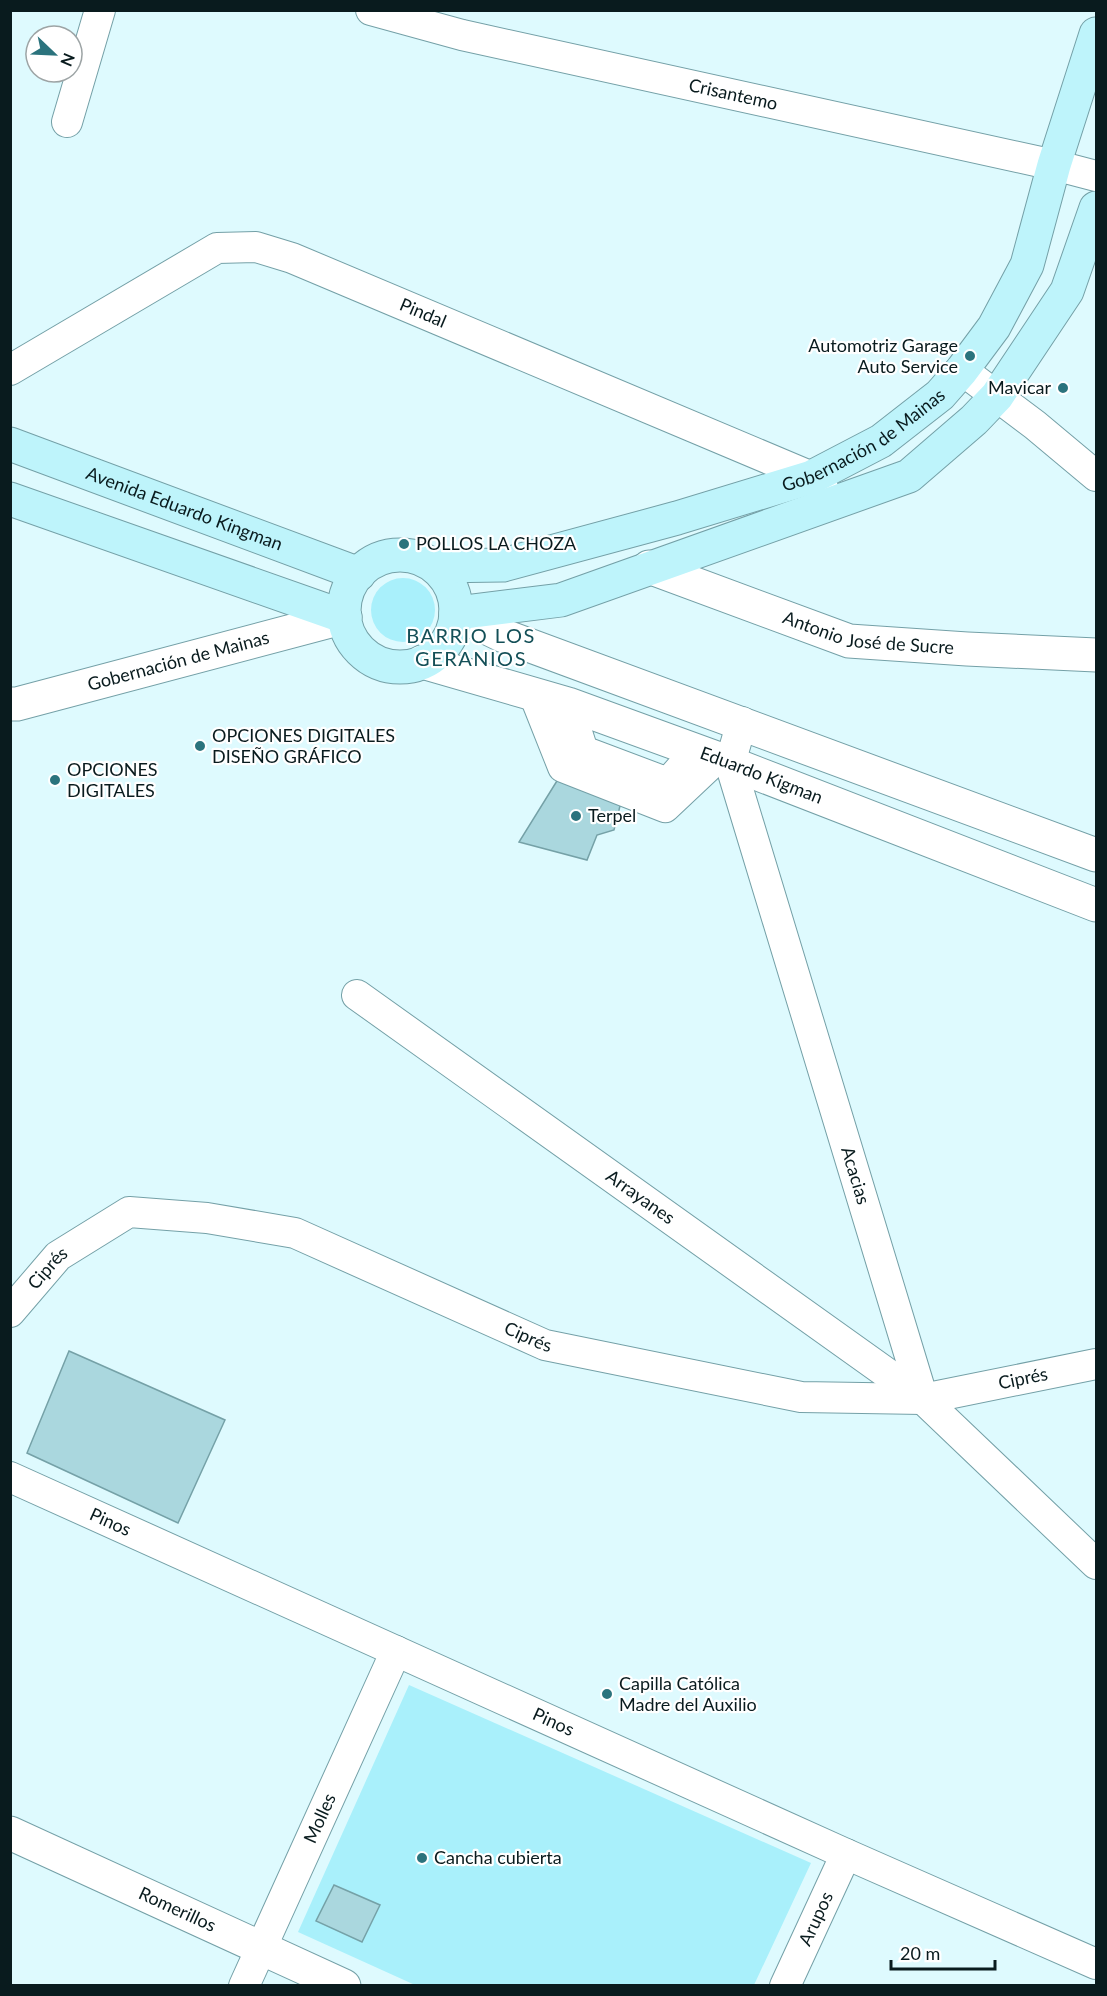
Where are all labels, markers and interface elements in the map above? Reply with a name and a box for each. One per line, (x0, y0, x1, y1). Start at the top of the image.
north arrow (24, 24, 84, 84)
text: N (57, 51, 79, 69)
street label: Crisantemo (687, 73, 780, 114)
street label: Pindal (397, 293, 450, 332)
place label: Automotriz Garage Auto Service (808, 334, 958, 377)
marker: Automotriz Garage Auto Service (963, 349, 977, 363)
place label: Mavicar (988, 376, 1051, 398)
marker: Mavicar (1056, 381, 1070, 395)
street label: Gobernación de Mainas (779, 383, 949, 496)
street label: Avenida Eduardo Kingman (83, 461, 286, 555)
place label: POLLOS LA CHOZA (416, 532, 577, 554)
marker: POLLOS LA CHOZA (397, 537, 411, 551)
street label: Antonio José de Sucre (780, 606, 955, 658)
district label: BARRIO LOS GERANIOS (406, 623, 536, 670)
street label: Gobernación de Mainas (85, 626, 272, 695)
place label: OPCIONES DIGITALES DISEÑO GRÁFICO (212, 724, 395, 767)
marker: OPCIONES DIGITALES DISEÑO GRÁFICO (193, 739, 207, 753)
street label: Eduardo Kigman (697, 741, 826, 808)
place label: OPCIONES DIGITALES (67, 758, 158, 801)
marker: OPCIONES DIGITALES (48, 773, 62, 787)
place label: Terpel (588, 804, 636, 826)
marker: Terpel (569, 809, 583, 823)
street label: Acacias (837, 1144, 875, 1207)
street label: Arrayanes (602, 1164, 680, 1228)
street label: Ciprés (22, 1241, 71, 1293)
street label: Ciprés (501, 1316, 554, 1356)
street label: Ciprés (996, 1362, 1050, 1394)
street label: Pinos (86, 1502, 135, 1540)
place label: Capilla Católica Madre del Auxilio (619, 1672, 757, 1715)
marker: Capilla Católica Madre del Auxilio (600, 1687, 614, 1701)
street label: Pinos (530, 1702, 578, 1740)
street label: Molles (298, 1789, 340, 1846)
place label: Cancha cubierta (434, 1846, 562, 1868)
marker: Cancha cubierta (415, 1851, 429, 1865)
street label: Romerillos (136, 1882, 220, 1936)
street label: Arupos (793, 1888, 837, 1949)
scale bar (891, 1933, 994, 1971)
text: 20 m (900, 1942, 940, 1964)

